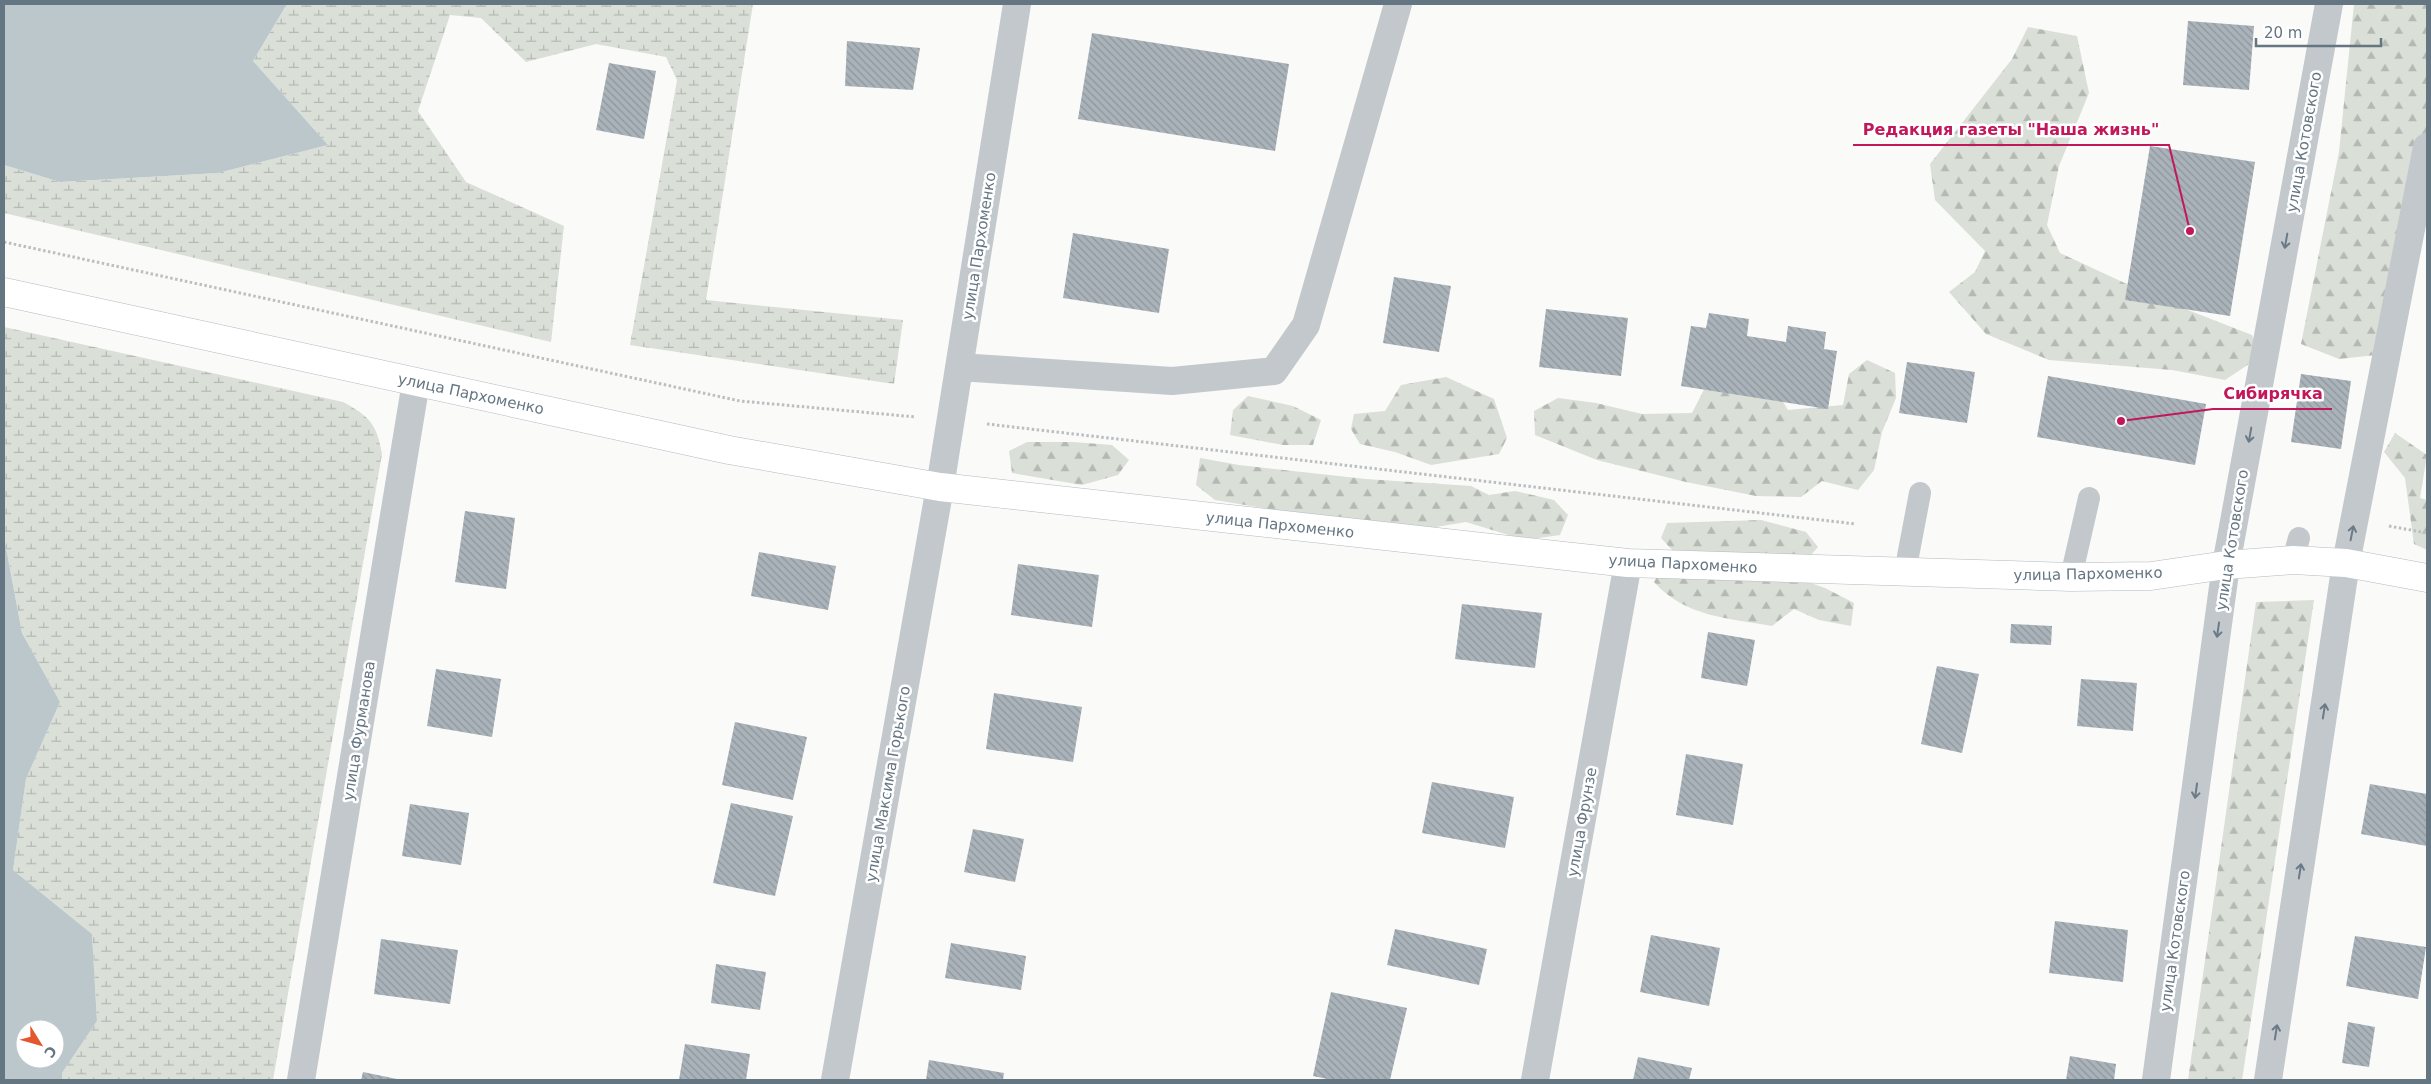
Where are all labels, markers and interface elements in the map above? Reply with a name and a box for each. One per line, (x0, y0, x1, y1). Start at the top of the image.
scale bar (2256, 15, 2381, 47)
text: 20 m (2264, 24, 2302, 42)
street label: улица Котовского (2283, 70, 2325, 214)
callout: Редакция газеты "Наша жизнь" (1853, 114, 2169, 145)
text: Редакция газеты "Наша жизнь" (1863, 120, 2159, 139)
street label: улица Пархоменко (958, 171, 1000, 321)
one-way arrow (2280, 233, 2290, 249)
street label: улица Пархоменко (396, 370, 546, 418)
callout: Сибирячка (2213, 378, 2332, 409)
text: Сибирячка (2223, 384, 2323, 403)
one-way arrow (2245, 427, 2255, 443)
street label: улица Котовского (2212, 468, 2252, 612)
street label: улица Пархоменко (1205, 508, 1355, 542)
one-way arrow (2348, 525, 2357, 541)
street label: улица Пархоменко (1608, 551, 1758, 577)
street label: улица Пархоменко (2013, 564, 2163, 584)
one-way arrow (2212, 622, 2222, 638)
street label: улица Фурманова (339, 660, 379, 802)
street label: улица Максима Горького (862, 685, 914, 883)
one-way arrow (2319, 703, 2329, 719)
street label: улица Фрунзе (1564, 766, 1600, 878)
one-way arrow (2190, 783, 2200, 799)
one-way arrow (2295, 864, 2305, 880)
street label: улица Котовского (2156, 869, 2194, 1013)
north arrow (15, 1019, 65, 1069)
one-way arrow (2271, 1024, 2281, 1040)
text: С (41, 1043, 60, 1061)

